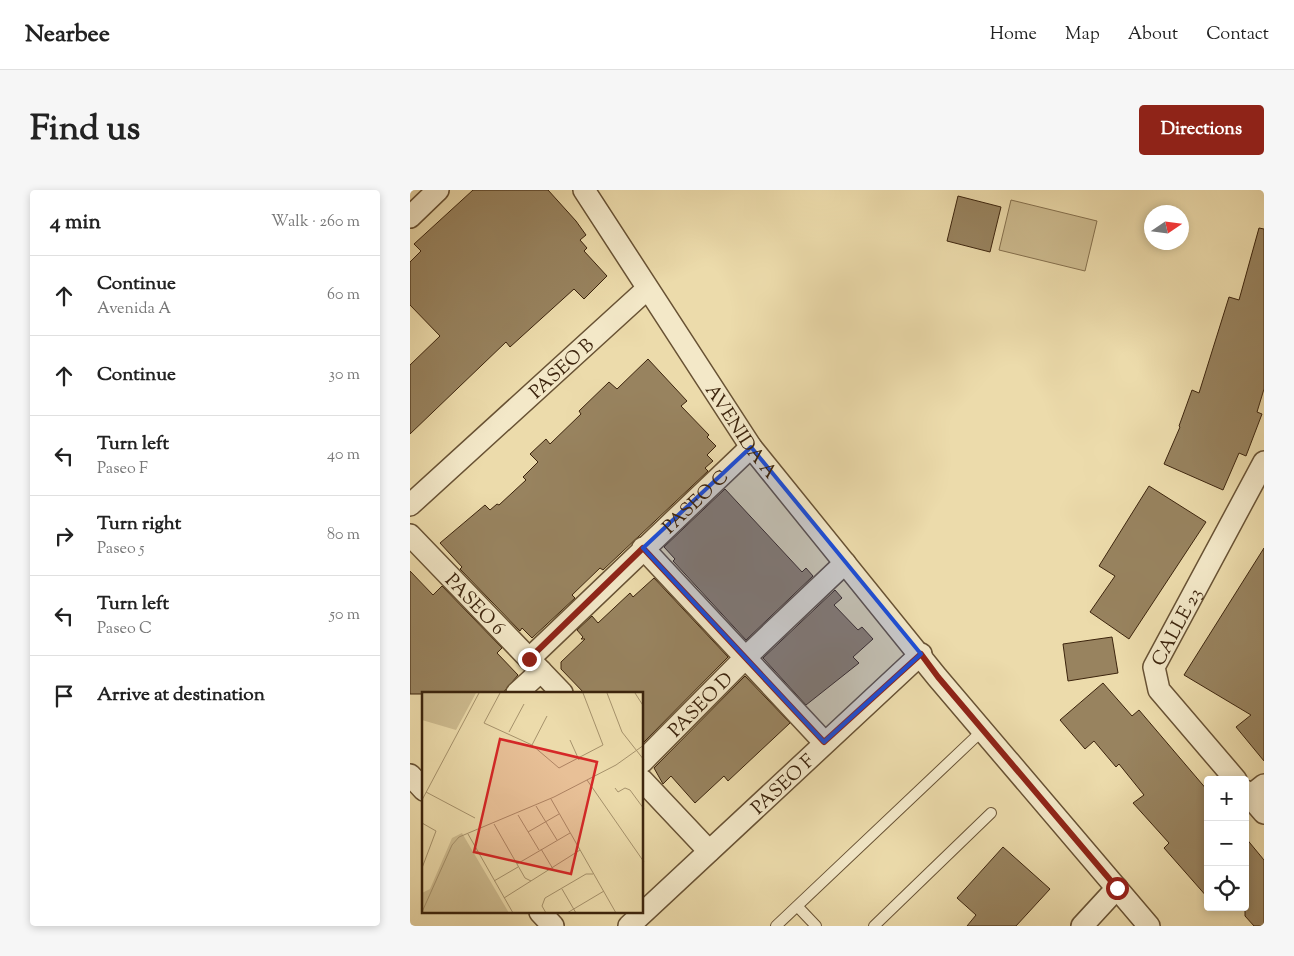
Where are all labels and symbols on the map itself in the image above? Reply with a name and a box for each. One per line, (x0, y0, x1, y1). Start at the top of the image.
north arrow (1144, 205, 1189, 250)
street label: PASEO B (524, 333, 601, 406)
street label: AVENIDA A (698, 379, 783, 486)
street label: PASEO C (657, 464, 736, 541)
street label: PASEO 6 (438, 568, 510, 642)
street label: CALLE 23 (1146, 584, 1210, 671)
route end (518, 648, 541, 671)
street label: PASEO D (663, 667, 740, 744)
inset map (422, 692, 644, 914)
street label: PASEO F (746, 749, 822, 822)
route start (1106, 877, 1129, 900)

